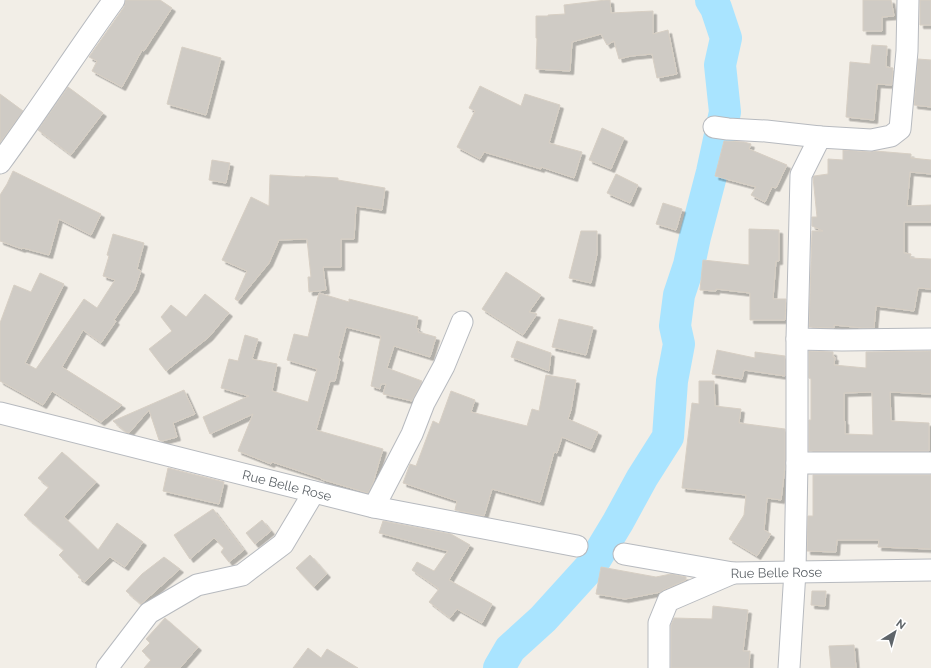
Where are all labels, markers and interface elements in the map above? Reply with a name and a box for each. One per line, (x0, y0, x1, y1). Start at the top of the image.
street label: Rue Belle Rose (241, 467, 334, 504)
street label: Rue Belle Rose (731, 564, 823, 581)
north arrow (875, 612, 915, 652)
text: N (893, 617, 908, 632)

